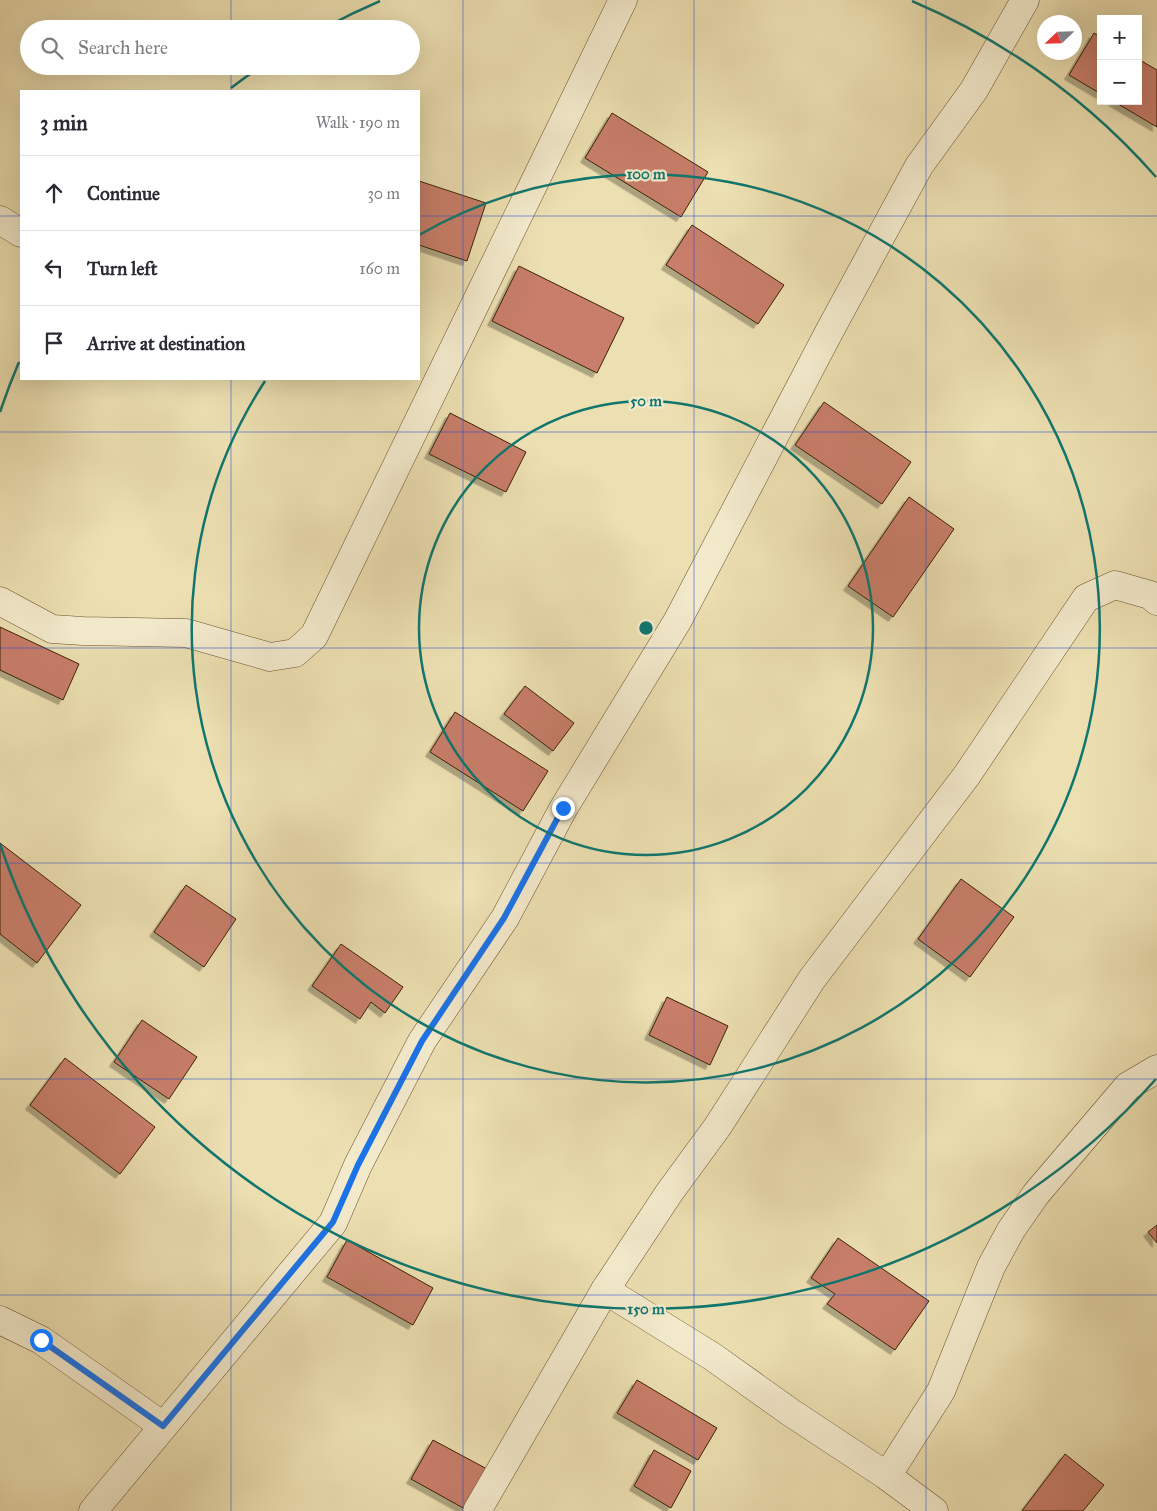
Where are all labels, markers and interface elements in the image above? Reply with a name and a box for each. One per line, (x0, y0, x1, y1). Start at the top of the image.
north arrow (1037, 15, 1082, 60)
map controls (1097, 15, 1142, 105)
button: + (1097, 15, 1142, 60)
search box (20, 20, 420, 75)
icon: search (38, 34, 66, 62)
text: Search here (78, 36, 168, 59)
button: − (1097, 60, 1142, 105)
text: 3 min (40, 110, 88, 136)
text: Walk · 190 m (316, 113, 400, 132)
text: 100 m (626, 165, 666, 183)
icon: ahead (40, 179, 68, 207)
text: Continue (87, 182, 160, 205)
text: 30 m (367, 184, 400, 203)
icon: left (40, 254, 68, 282)
text: Turn left (87, 257, 157, 280)
text: 160 m (359, 259, 400, 278)
icon: arrive (40, 329, 68, 357)
text: Arrive at destination (87, 332, 245, 355)
text: 50 m (630, 392, 662, 410)
centre of rings (637, 619, 655, 637)
route end (552, 797, 575, 820)
text: 150 m (627, 1300, 665, 1318)
route start (30, 1329, 53, 1352)

